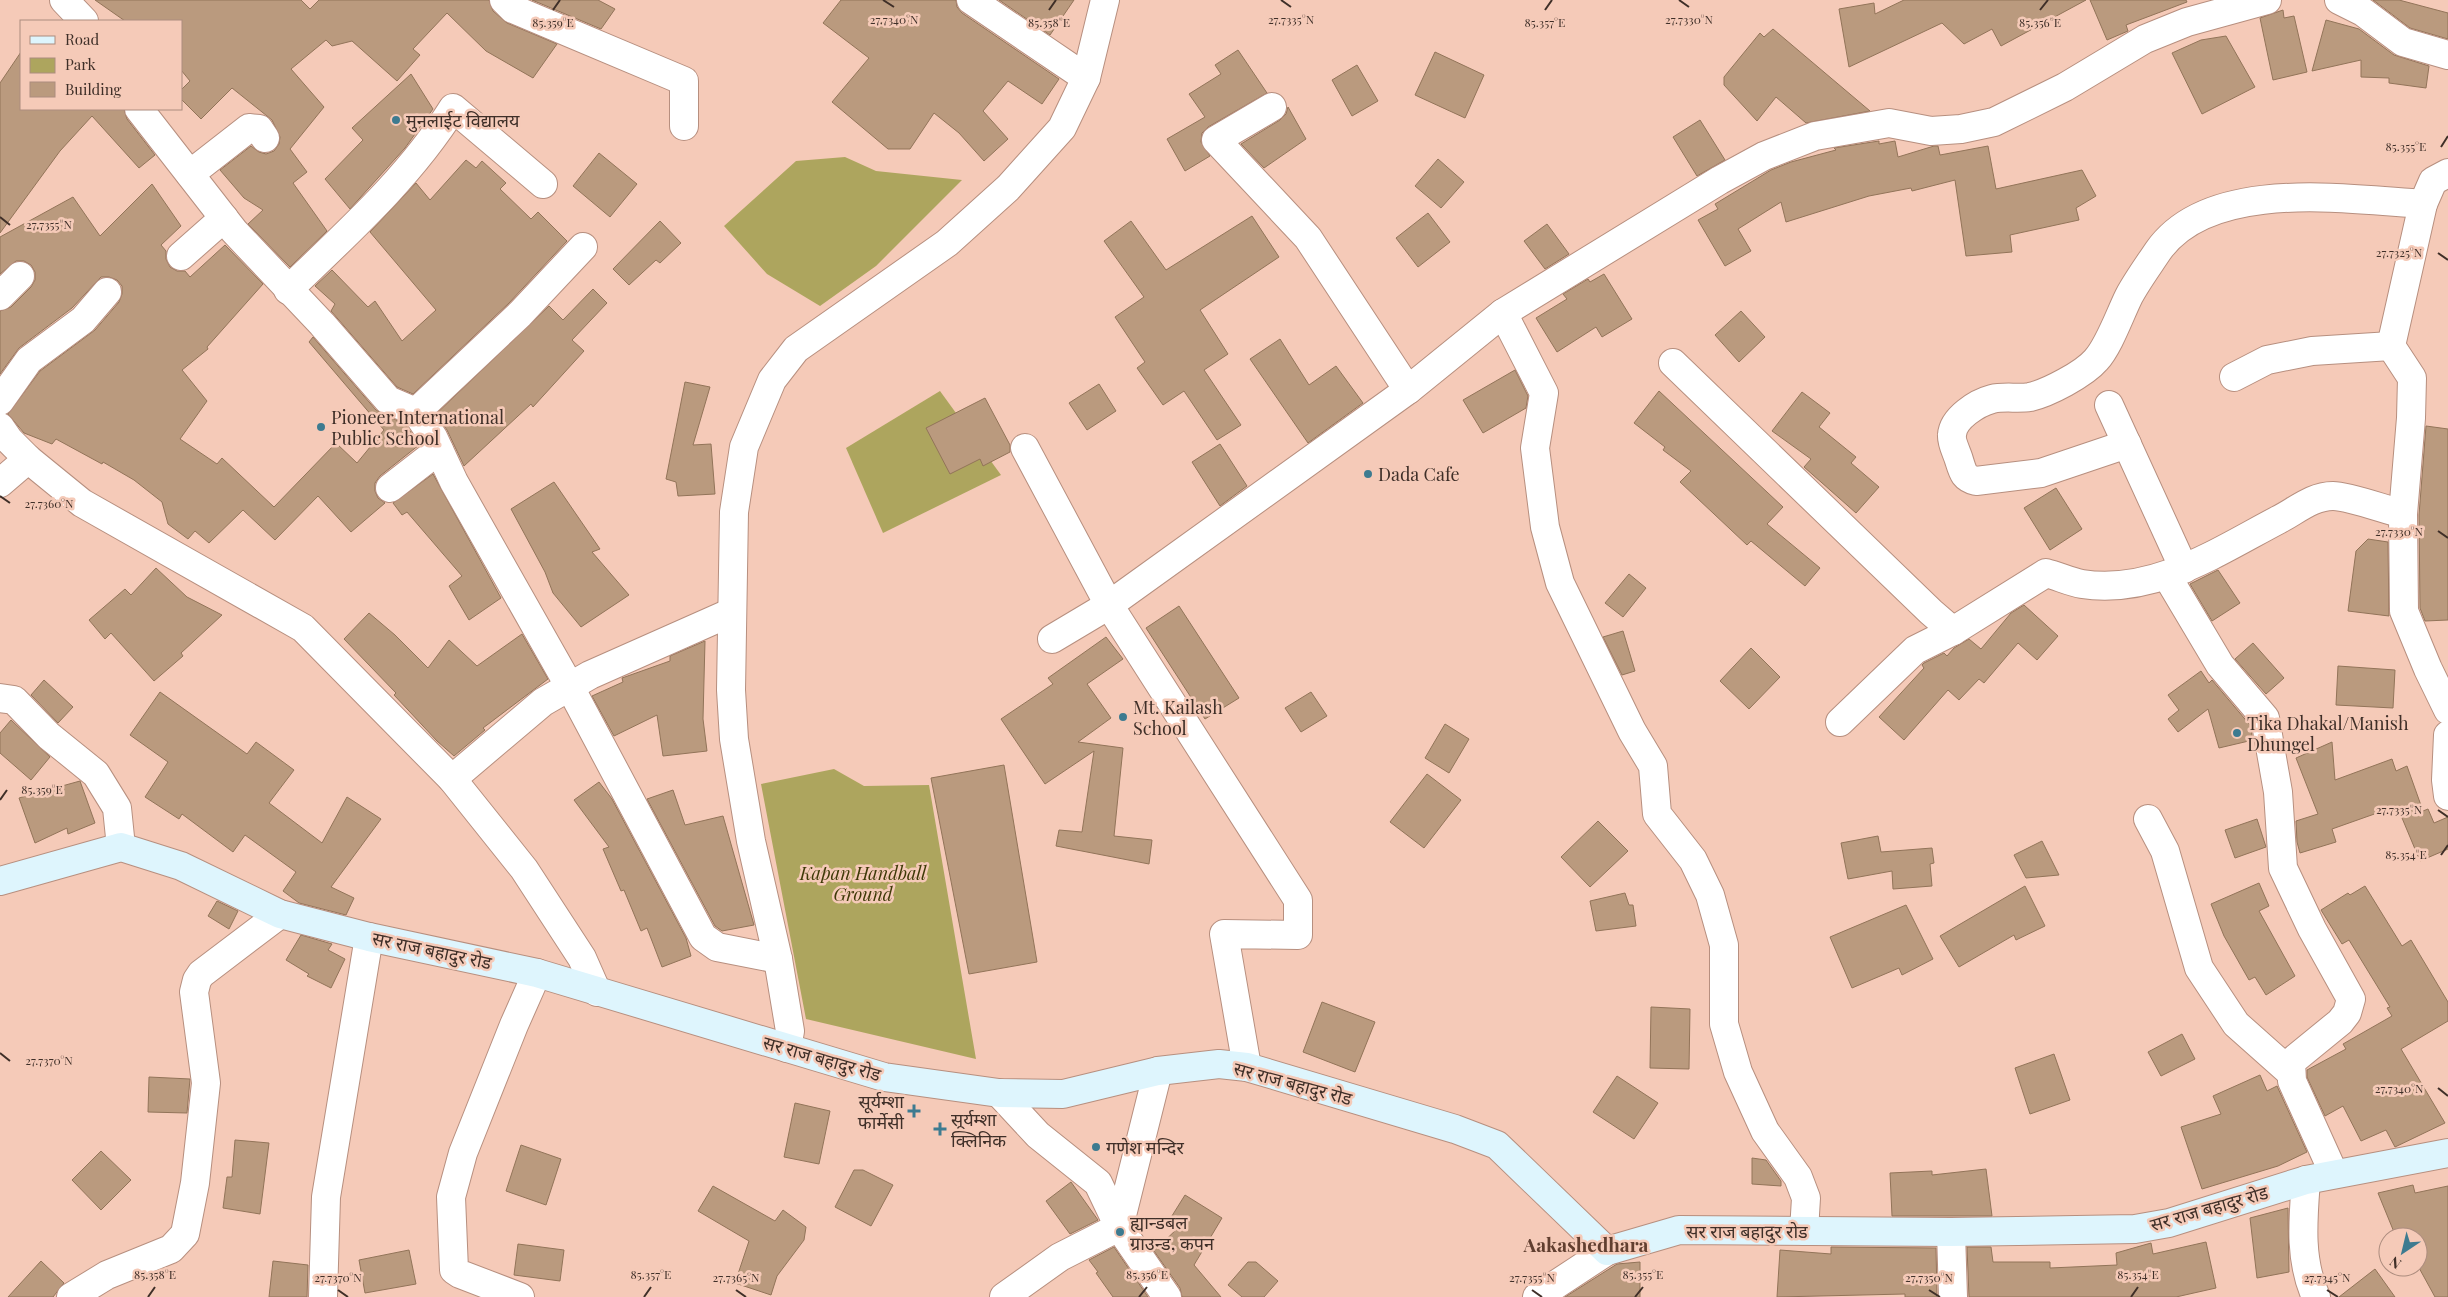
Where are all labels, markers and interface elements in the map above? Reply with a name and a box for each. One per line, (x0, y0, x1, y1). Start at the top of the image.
text: 27.7340°N (870, 11, 919, 27)
text: 27.7335°N (1268, 11, 1315, 27)
text: 27.7330°N (1665, 11, 1714, 27)
text: 85.359°E (532, 14, 574, 30)
text: 85.358°E (1028, 14, 1070, 30)
text: 85.357°E (1525, 14, 1565, 30)
text: 85.356°E (2019, 14, 2061, 30)
legend (20, 20, 182, 110)
text: Road (65, 29, 99, 49)
text: Park (65, 54, 97, 74)
text: Building (65, 79, 122, 99)
place label: मुनलाईट विद्यालय (406, 108, 520, 133)
marker: मुनलाईट विद्यालय (390, 114, 402, 126)
text: 85.355°E (2386, 138, 2426, 154)
text: 27.7355°N (26, 216, 72, 232)
text: 27.7325°N (2376, 244, 2423, 260)
place label: Pioneer International Public School (331, 405, 504, 450)
marker: Pioneer International Public School (315, 421, 327, 433)
place label: Dada Cafe (1378, 462, 1460, 486)
marker: Dada Cafe (1362, 468, 1374, 480)
text: 27.7360°N (25, 495, 74, 511)
text: 27.7330°N (2375, 523, 2424, 539)
place label: Mt. Kailash School (1133, 695, 1223, 740)
marker: Mt. Kailash School (1117, 711, 1129, 723)
place label: Tika Dhakal/Manish Dhungel (2247, 711, 2409, 756)
marker: Tika Dhakal/Manish Dhungel (2231, 727, 2243, 739)
text: 85.359°E (21, 781, 63, 797)
text: 27.7335°N (2376, 801, 2423, 817)
text: 85.354°E (2385, 846, 2427, 862)
park label: Kapan Handball Ground (799, 861, 927, 906)
street label: सर राज बहादुर रोड (370, 926, 494, 975)
street label: सर राज बहादुर रोड (760, 1030, 884, 1087)
text: 27.7370°N (25, 1052, 73, 1068)
street label: सर राज बहादुर रोड (1231, 1056, 1355, 1111)
text: 27.7340°N (2375, 1080, 2424, 1096)
place label: सूर्यम्शा फार्मेसी (858, 1089, 904, 1134)
marker: सूर्यम्शा फार्मेसी (908, 1105, 920, 1117)
place label: सूर्यम्शा क्लिनिक (951, 1107, 1007, 1152)
marker: सूर्यम्शा क्लिनिक (933, 1122, 947, 1136)
place label: गणेश मन्दिर (1106, 1135, 1184, 1159)
marker: गणेश मन्दिर (1090, 1141, 1102, 1153)
street label: सर राज बहादुर रोड (2147, 1180, 2271, 1237)
place label: ह्यान्डबल ग्राउन्ड, कपन (1130, 1210, 1215, 1255)
street label: सर राज बहादुर रोड (1686, 1219, 1808, 1244)
marker: ह्यान्डबल ग्राउन्ड, कपन (1114, 1226, 1126, 1238)
north arrow (2378, 1227, 2428, 1277)
district label: Aakashedhara (1523, 1231, 1649, 1257)
text: N (2386, 1252, 2405, 1274)
text: 85.358°E (134, 1266, 176, 1282)
text: 85.357°E (631, 1266, 671, 1282)
text: 85.356°E (1126, 1266, 1168, 1282)
text: 85.355°E (1623, 1266, 1663, 1282)
text: 85.354°E (2117, 1266, 2159, 1282)
text: 27.7370°N (314, 1269, 362, 1285)
text: 27.7365°N (712, 1269, 760, 1285)
text: 27.7355°N (1509, 1269, 1555, 1285)
text: 27.7350°N (1905, 1269, 1953, 1285)
text: 27.7345°N (2304, 1269, 2351, 1285)

